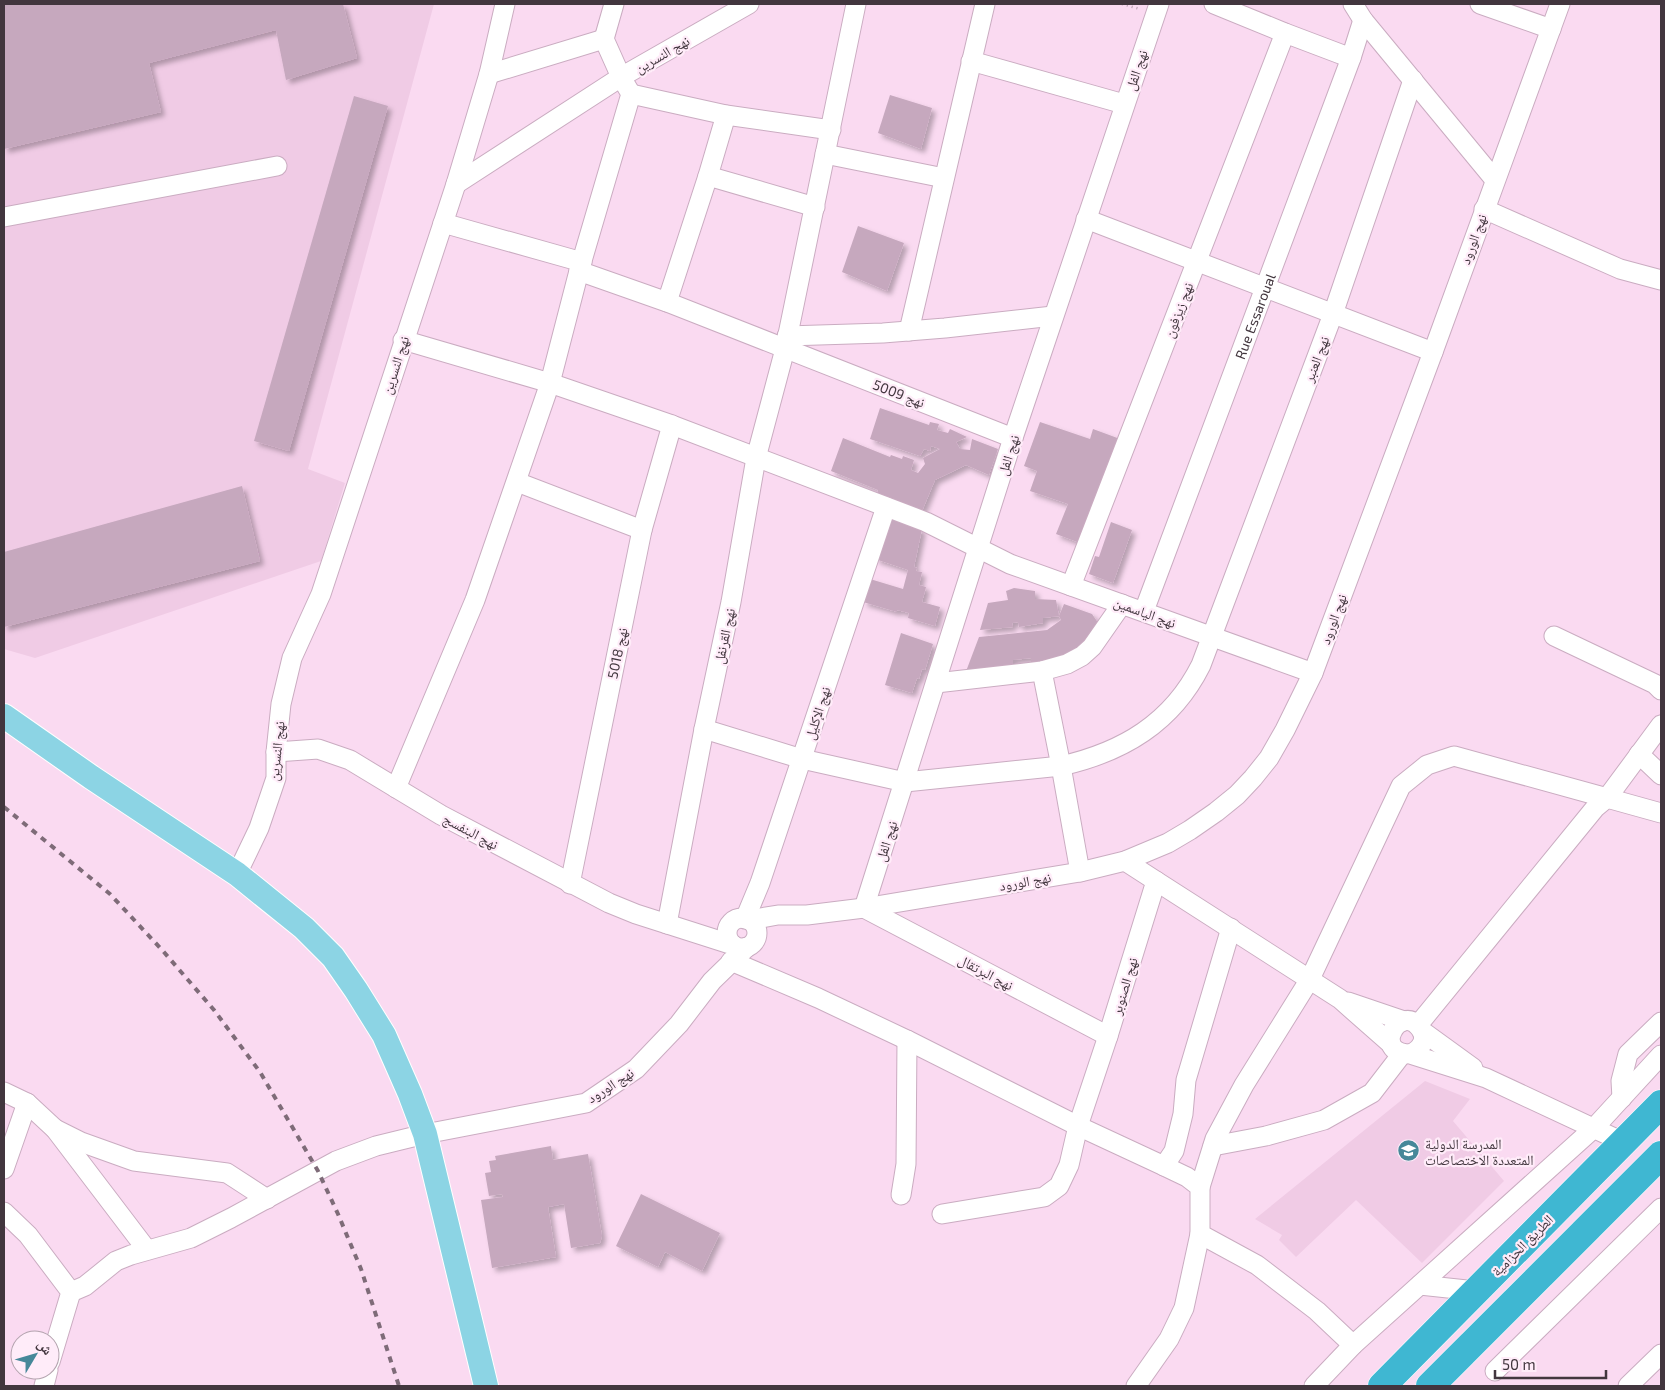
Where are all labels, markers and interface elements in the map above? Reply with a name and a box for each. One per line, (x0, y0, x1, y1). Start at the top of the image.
street label: نهج النسرين (632, 32, 693, 78)
street label: نهج الفل (1121, 47, 1153, 93)
street label: نهج الورود (1456, 211, 1492, 267)
street label: Rue Essaroual (1231, 270, 1279, 361)
street label: نهج زيزفون (1160, 280, 1198, 341)
street label: نهج النسرين (378, 334, 414, 397)
street label: نهج العنبر (1299, 334, 1334, 386)
street label: نهج 5009 (870, 375, 927, 413)
street label: نهج الفل (993, 432, 1024, 478)
street label: نهج الورود (1316, 591, 1352, 647)
street label: نهج الياسمين (1111, 593, 1178, 633)
street label: نهج القرنفل (710, 606, 740, 666)
street label: نهج 5018 (603, 626, 633, 680)
street label: نهج الإكليل (800, 684, 835, 742)
street label: نهج النسرين (264, 720, 290, 782)
street label: نهج البنفسج (440, 809, 502, 854)
street label: نهج الفل (871, 818, 902, 864)
street label: نهج الورود (998, 868, 1053, 896)
street label: نهج البرتقال (955, 950, 1017, 995)
street label: نهج الصنوبر (1107, 955, 1143, 1018)
street label: نهج الورود (583, 1064, 638, 1108)
place label: المدرسة الدولية المتعددة الاختصاصات (1425, 1135, 1534, 1168)
school or university icon: المدرسة الدولية المتعددة الاختصاصات (1397, 1139, 1421, 1163)
street label: الطريق الحزامية (1488, 1211, 1558, 1281)
north arrow (10, 1330, 60, 1380)
text: ش (34, 1336, 57, 1359)
scale bar (1495, 1348, 1606, 1380)
text: 50 m (1502, 1355, 1536, 1373)

